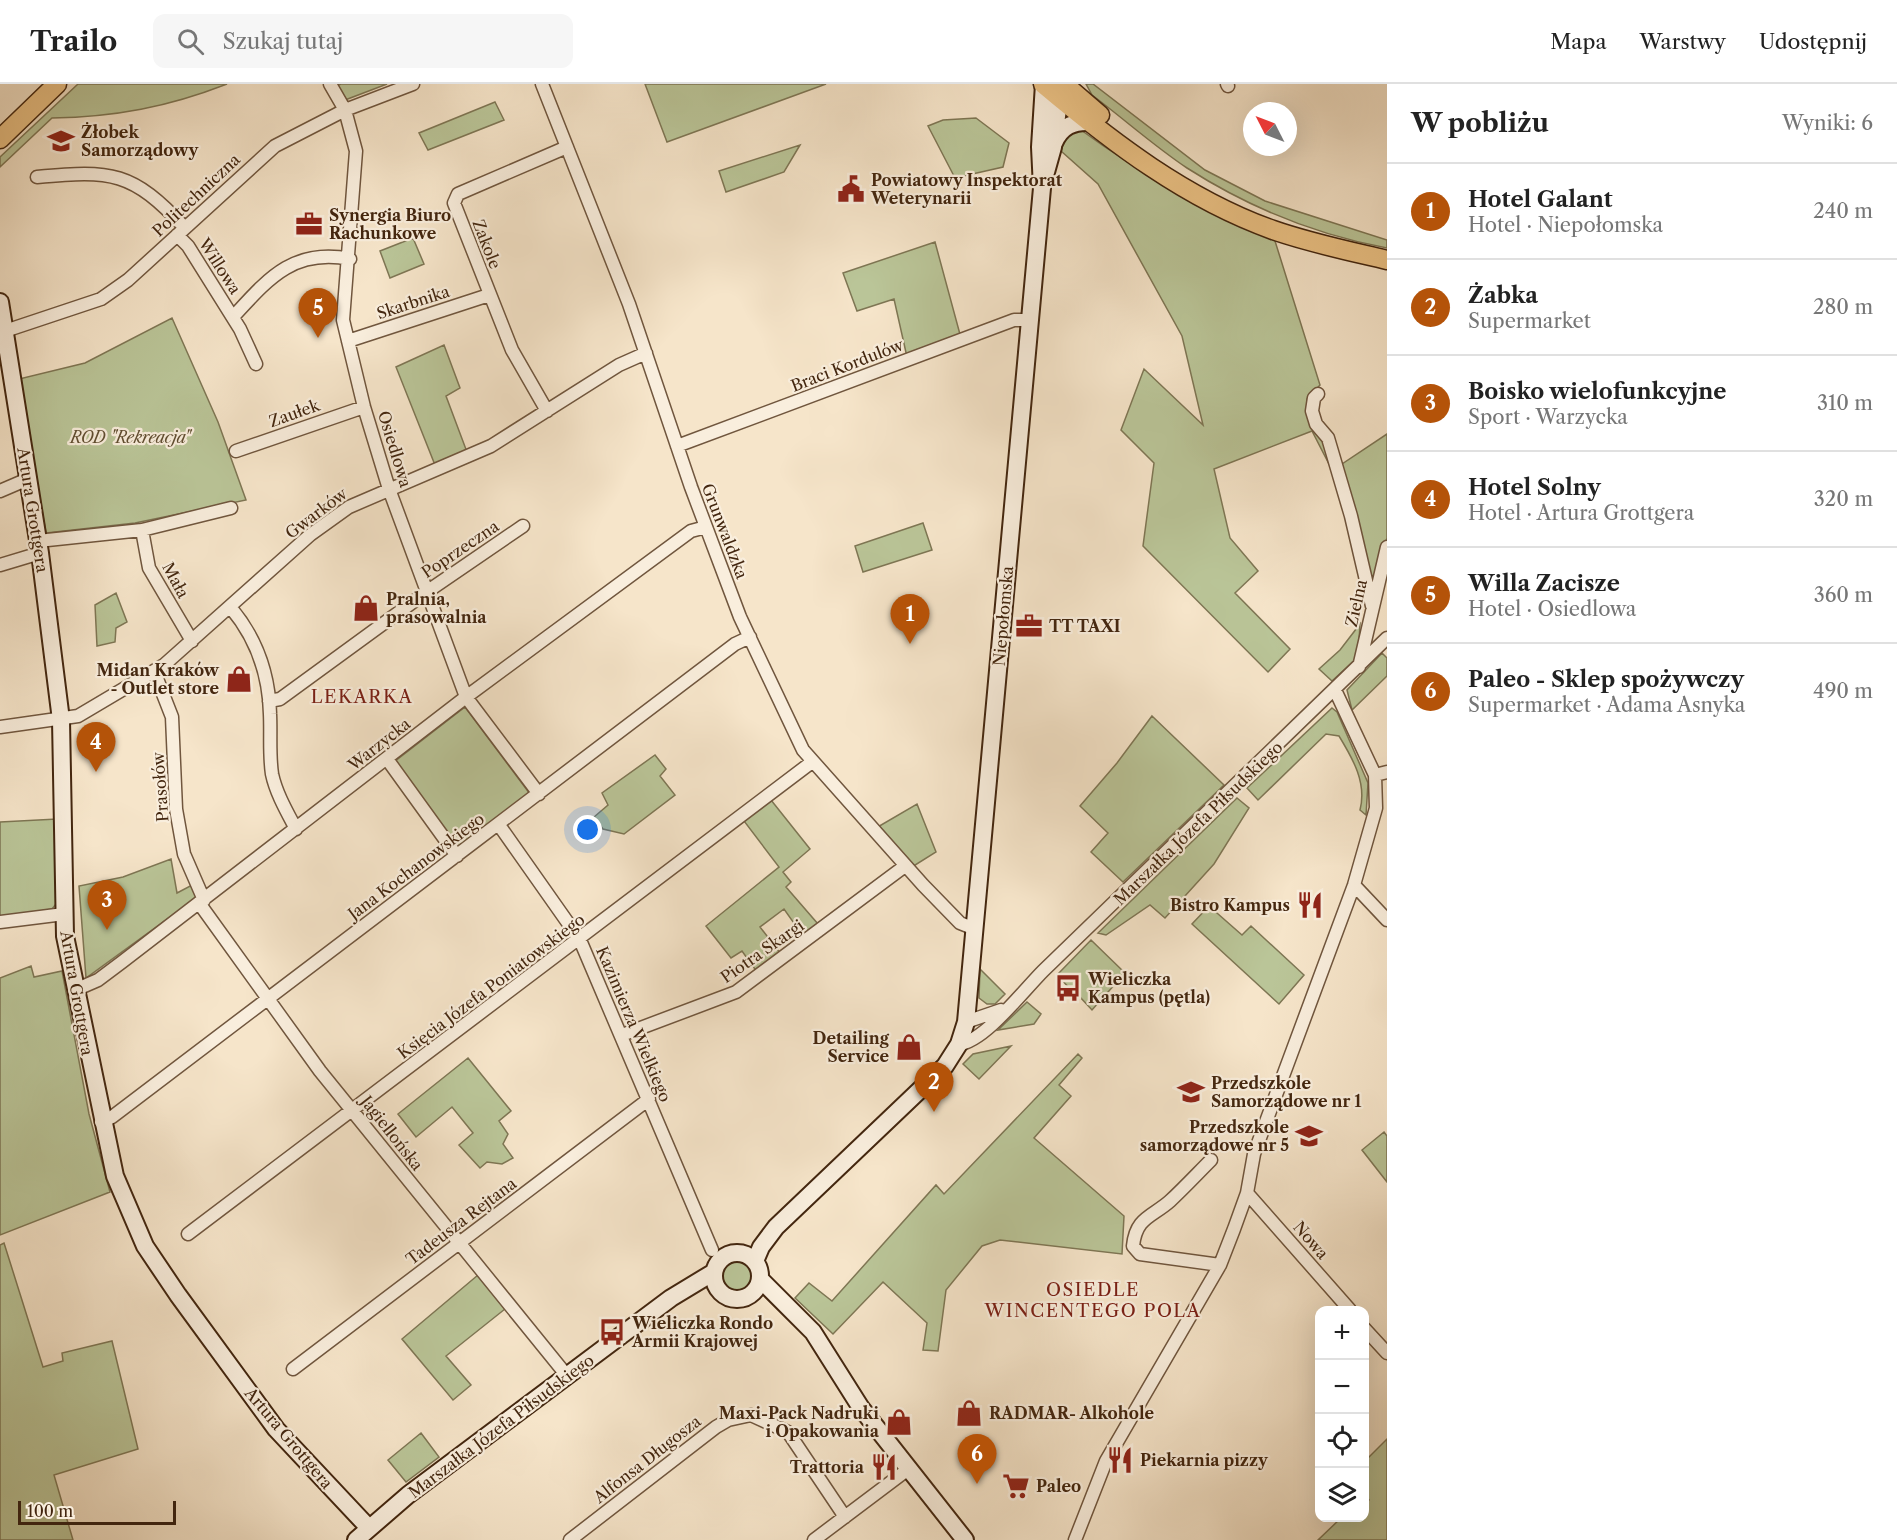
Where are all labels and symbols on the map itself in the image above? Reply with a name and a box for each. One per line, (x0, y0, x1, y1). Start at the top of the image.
north arrow (1243, 102, 1297, 156)
place label: Żłobek Samorządowy (81, 122, 199, 160)
school or university icon: Żłobek Samorządowy (46, 126, 76, 156)
street label: Politechniczna (148, 149, 244, 241)
place label: Powiatowy Inspektorat Weterynarii (870, 170, 1063, 208)
public building icon: Powiatowy Inspektorat Weterynarii (836, 174, 866, 204)
place label: Synergia Biuro Rachunkowe (329, 205, 451, 243)
office icon: Synergia Biuro Rachunkowe (294, 209, 324, 239)
street label: Zakole (468, 216, 506, 272)
street label: Willowa (194, 234, 246, 298)
street label: Skarbnika (374, 281, 453, 323)
pin: 5 (298, 288, 338, 338)
street label: Braci Kordulów (788, 334, 907, 396)
street label: Zaułek (266, 394, 323, 431)
street label: Osiedlowa (374, 408, 416, 490)
park label: ROD "Rekreacja" (68, 427, 193, 447)
street label: Artura Grottgera (13, 445, 53, 574)
street label: Grunwaldzka (698, 481, 753, 582)
street label: Gwarków (281, 483, 351, 543)
street label: Poprzeczna (418, 516, 503, 582)
street label: Mała (158, 559, 194, 602)
street label: Niepołomska (989, 565, 1017, 667)
street label: Zielna (1341, 577, 1371, 629)
place label: Pralnia, prasowalnia (386, 589, 487, 627)
shop icon: Pralnia, prasowalnia (351, 593, 381, 623)
pin: 1 (890, 594, 930, 644)
office icon: TT TAXI (1014, 611, 1044, 641)
place label: TT TAXI (1049, 616, 1121, 636)
place label: Midan Kraków - Outlet store (97, 660, 220, 698)
shop icon: Midan Kraków - Outlet store (224, 664, 254, 694)
district label: LEKARKA (311, 686, 413, 708)
street label: Warzycka (343, 713, 415, 775)
pin: 4 (76, 722, 116, 772)
street label: Marszałka Józefa Piłsudskiego (1109, 737, 1287, 909)
street label: Prasołów (148, 751, 172, 823)
street label: Jana Kochanowskiego (341, 808, 488, 926)
your location (573, 815, 602, 844)
pin: 3 (88, 880, 126, 930)
restaurant icon: Bistro Kampus (1295, 890, 1325, 920)
place label: Bistro Kampus (1170, 895, 1290, 915)
street label: Księcia Józefa Poniatowskiego (393, 909, 589, 1063)
street label: Piotra Skargi (717, 915, 808, 987)
street label: Artura Grottgera (56, 928, 98, 1057)
street label: Kazimierza Wielkiego (592, 943, 676, 1105)
place label: Wieliczka Kampus (pętla) (1087, 969, 1210, 1007)
bus stop icon: Wieliczka Kampus (pętla) (1053, 973, 1083, 1003)
place label: Detailing Service (813, 1028, 890, 1066)
shop icon: Detailing Service (894, 1032, 924, 1062)
pin: 2 (914, 1062, 954, 1112)
place label: Przedszkole Samorządowe nr 1 (1211, 1073, 1362, 1111)
school or university icon: Przedszkole Samorządowe nr 1 (1176, 1077, 1206, 1107)
street label: Jagiellońska (355, 1089, 428, 1175)
place label: Przedszkole samorządowe nr 5 (1140, 1117, 1289, 1155)
school or university icon: Przedszkole samorządowe nr 5 (1294, 1121, 1324, 1151)
street label: Tadeusza Rejtana (402, 1173, 521, 1269)
street label: Nowa (1289, 1217, 1333, 1263)
district label: OSIEDLE WINCENTEGO POLA (984, 1279, 1201, 1322)
place label: Wieliczka Rondo Armii Krajowej (631, 1313, 773, 1351)
bus stop icon: Wieliczka Rondo Armii Krajowej (597, 1317, 627, 1347)
street label: Marszałka Józefa Piłsudskiego (404, 1350, 598, 1502)
street label: Artura Grottgera (240, 1382, 338, 1493)
shop icon: RADMAR- Alkohole (954, 1398, 984, 1428)
place label: Maxi-Pack Nadruki i Opakowania (719, 1403, 880, 1441)
place label: RADMAR- Alkohole (989, 1403, 1155, 1423)
shop icon: Maxi-Pack Nadruki i Opakowania (884, 1407, 914, 1437)
street label: Alfonsa Długosza (589, 1411, 705, 1508)
pin: 6 (958, 1434, 996, 1484)
restaurant icon: Piekarnia pizzy (1105, 1445, 1135, 1475)
place label: Piekarnia pizzy (1140, 1450, 1269, 1470)
restaurant icon: Trattoria (869, 1452, 899, 1482)
place label: Trattoria (790, 1457, 865, 1477)
supermarket icon: Paleo (1001, 1471, 1031, 1501)
place label: Paleo (1036, 1476, 1081, 1496)
scale bar (18, 1498, 176, 1526)

